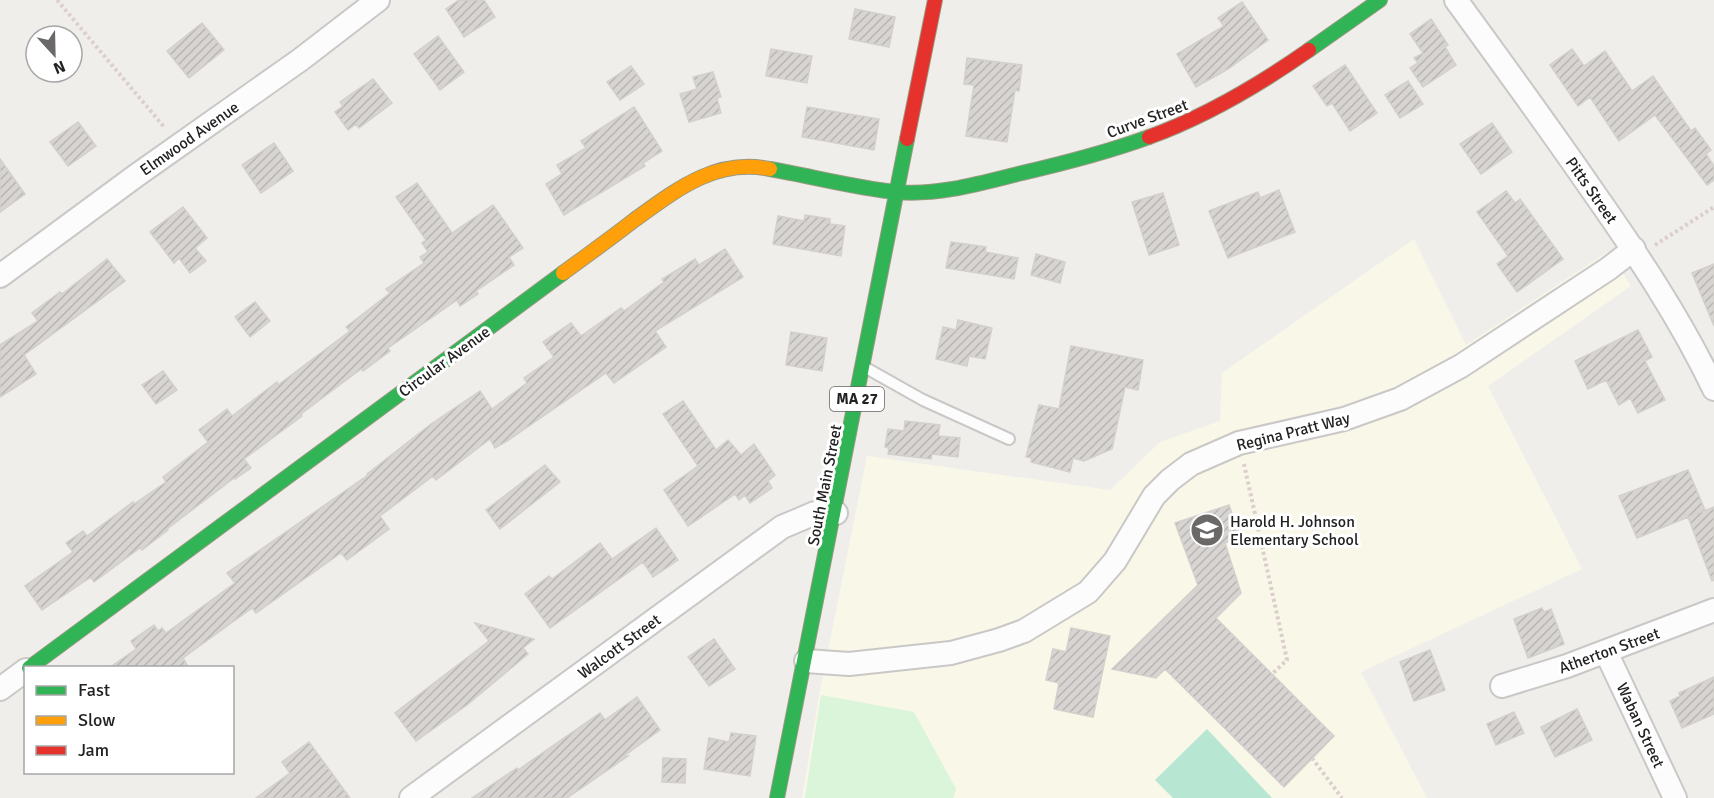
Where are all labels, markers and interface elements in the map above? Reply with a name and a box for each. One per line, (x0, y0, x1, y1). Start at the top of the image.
north arrow (24, 24, 84, 84)
text: N (50, 56, 68, 78)
street label: Curve Street (1104, 95, 1191, 143)
street label: Elmwood Avenue (136, 97, 243, 180)
street label: Pitts Street (1561, 153, 1622, 228)
street label: Circular Avenue (395, 322, 494, 402)
road number: MA 27 (830, 387, 884, 411)
street label: Regina Pratt Way (1234, 408, 1353, 456)
street label: South Main Street (803, 422, 847, 548)
school or university icon: Harold H. Johnson Elementary School (1189, 512, 1225, 548)
place label: Harold H. Johnson Elementary School (1230, 512, 1359, 550)
street label: Walcott Street (574, 610, 665, 684)
street label: Atherton Street (1556, 623, 1663, 678)
legend (24, 666, 234, 774)
text: Fast (78, 679, 110, 701)
street label: Waban Street (1612, 680, 1669, 772)
text: Slow (78, 709, 115, 731)
text: Jam (78, 739, 109, 761)

